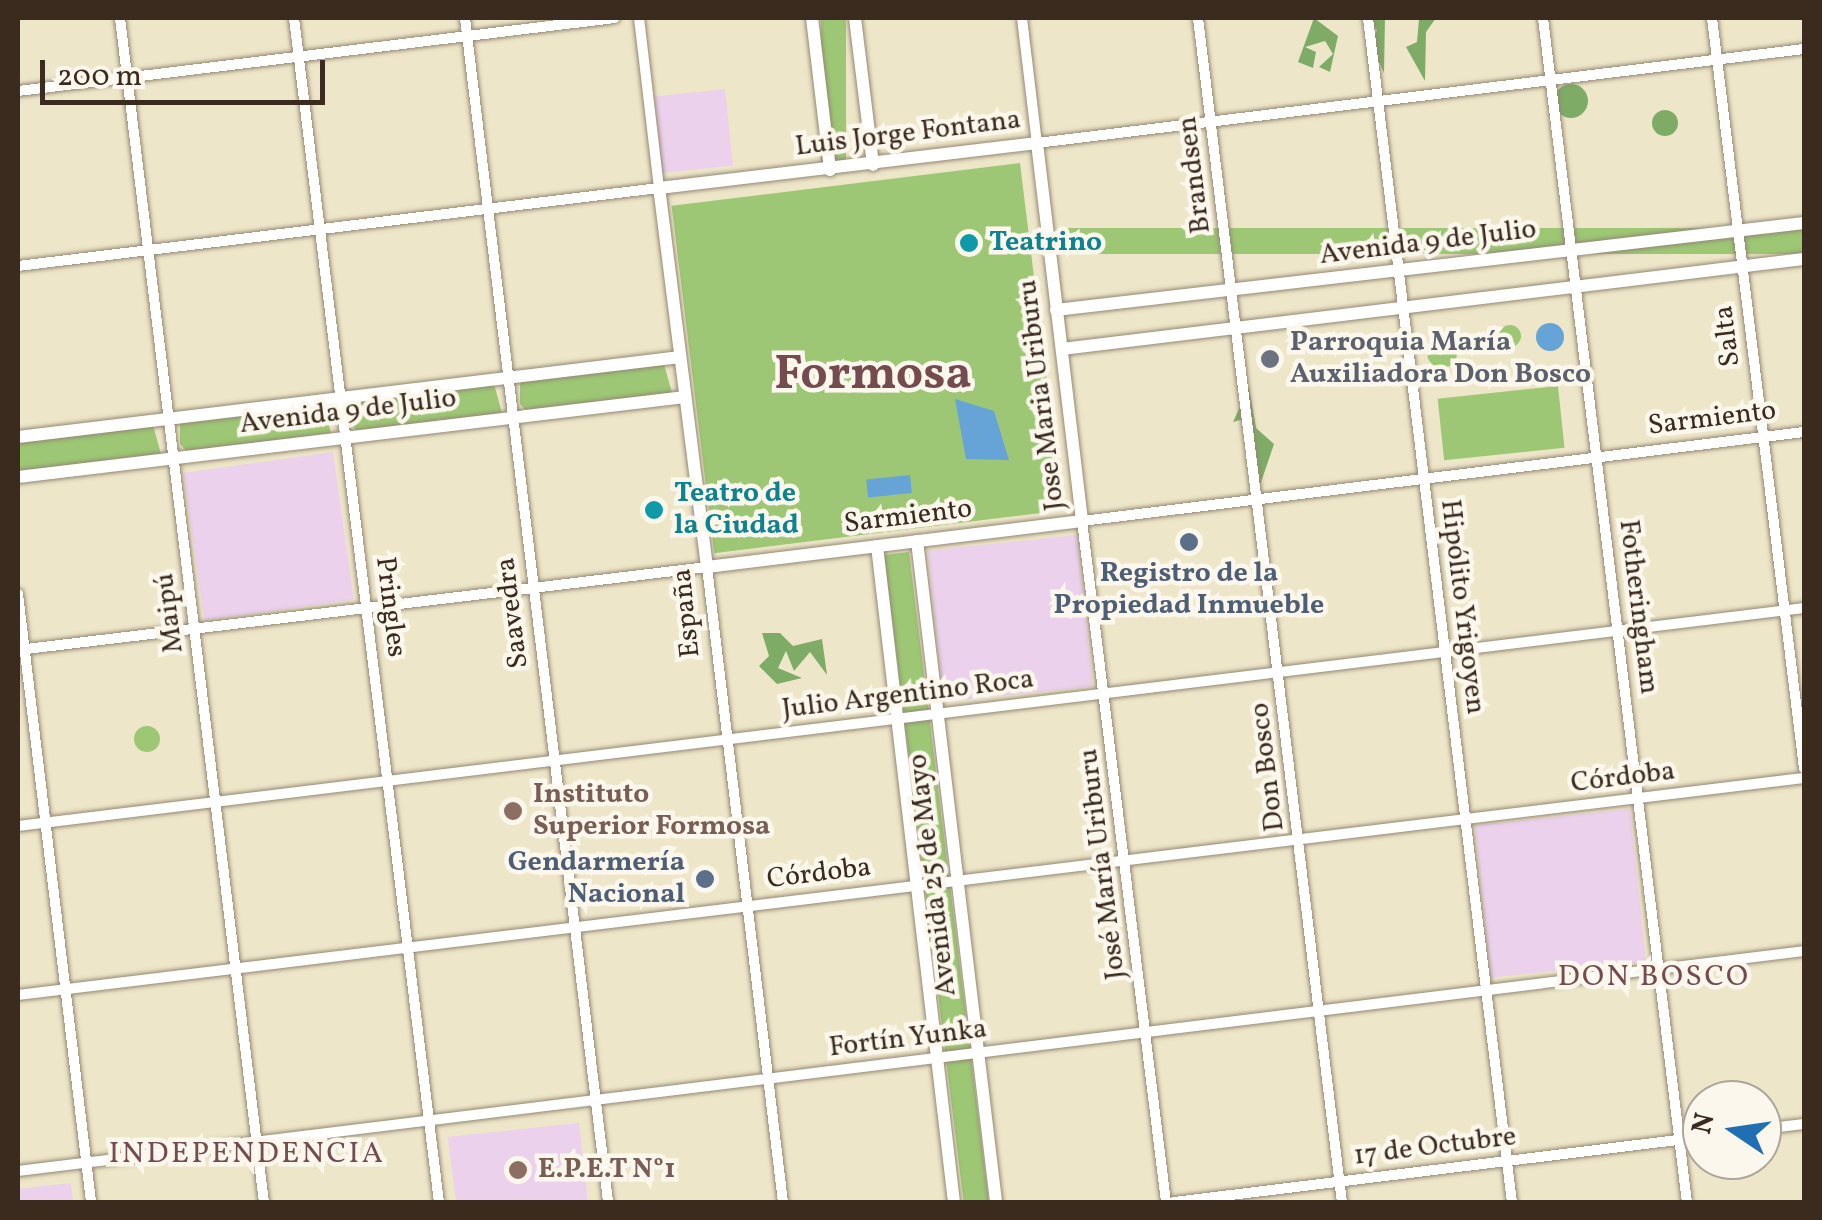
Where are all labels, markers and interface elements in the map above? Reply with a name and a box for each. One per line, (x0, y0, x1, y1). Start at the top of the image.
scale bar (45, 40, 330, 102)
text: 200 m (57, 56, 142, 98)
street label: Luis Jorge Fontana (793, 104, 1023, 164)
street label: Brandsen (1171, 115, 1219, 235)
street label: Avenida 9 de Julio (1318, 213, 1538, 273)
place label: Teatrino (989, 226, 1102, 260)
marker: Teatrino (958, 232, 980, 254)
street label: Jose Maria Uriburu (1011, 278, 1073, 512)
street label: Salta (1708, 303, 1748, 369)
place label: Parroquia María Auxiliadora Don Bosco (1290, 326, 1591, 392)
district label: Formosa (774, 347, 972, 405)
marker: Parroquia María Auxiliadora Don Bosco (1259, 348, 1281, 370)
street label: Avenida 9 de Julio (238, 382, 458, 442)
street label: Sarmiento (1646, 394, 1778, 444)
place label: Teatro de la Ciudad (674, 477, 799, 543)
street label: Sarmiento (842, 492, 974, 542)
street label: Hipólito Yrigoyen (1432, 497, 1492, 717)
marker: Teatro de la Ciudad (643, 499, 665, 521)
street label: Fotheringham (1611, 518, 1665, 696)
marker: Registro de la Propiedad Inmueble (1178, 531, 1200, 553)
street label: Pringles (367, 555, 413, 659)
street label: Saavedra (490, 555, 536, 671)
place label: Registro de la Propiedad Inmueble (1054, 557, 1324, 623)
street label: España (666, 567, 708, 659)
street label: Maipú (148, 571, 192, 655)
street label: Julio Argentino Roca (780, 663, 1036, 727)
street label: Don Bosco (1243, 701, 1293, 833)
street label: José María Uriburu (1072, 747, 1134, 981)
street label: Avenida 25 de Mayo (901, 752, 965, 998)
street label: Córdoba (1569, 755, 1677, 801)
place label: Instituto Superior Formosa (533, 778, 770, 844)
marker: Instituto Superior Formosa (502, 800, 524, 822)
place label: Gendarmería Nacional (508, 846, 685, 912)
street label: Córdoba (765, 851, 873, 897)
marker: Gendarmería Nacional (694, 868, 716, 890)
district label: DON BOSCO (1558, 959, 1750, 995)
street label: Fortín Yunka (827, 1013, 989, 1065)
north arrow (1682, 1080, 1782, 1180)
text: N (1683, 1109, 1726, 1138)
street label: 17 de Octubre (1352, 1120, 1518, 1174)
district label: INDEPENDENCIA (109, 1136, 385, 1172)
place label: E.P.E.T N°1 (538, 1153, 676, 1187)
marker: E.P.E.T N°1 (507, 1159, 529, 1181)

